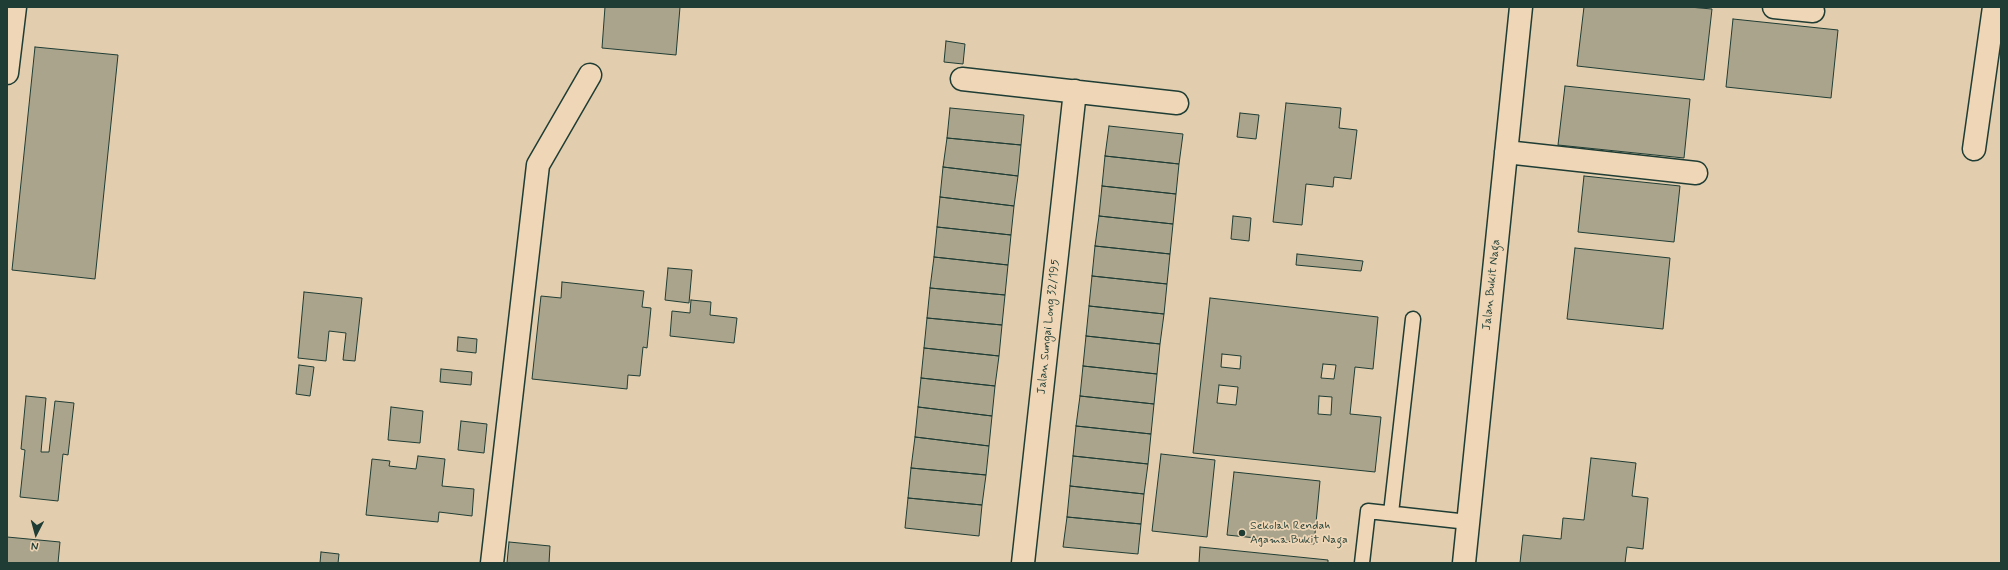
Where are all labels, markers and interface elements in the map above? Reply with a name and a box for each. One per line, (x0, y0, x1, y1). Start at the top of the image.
street label: Jalan Bukit Naga (1480, 239, 1504, 331)
street label: Jalan Sungai Long 32/195 (1035, 259, 1063, 395)
north arrow (16, 514, 56, 554)
place label: Sekolah Rendah Agama Bukit Naga (1250, 519, 1348, 547)
marker: Sekolah Rendah Agama Bukit Naga (1237, 528, 1247, 538)
text: N (30, 539, 39, 553)

